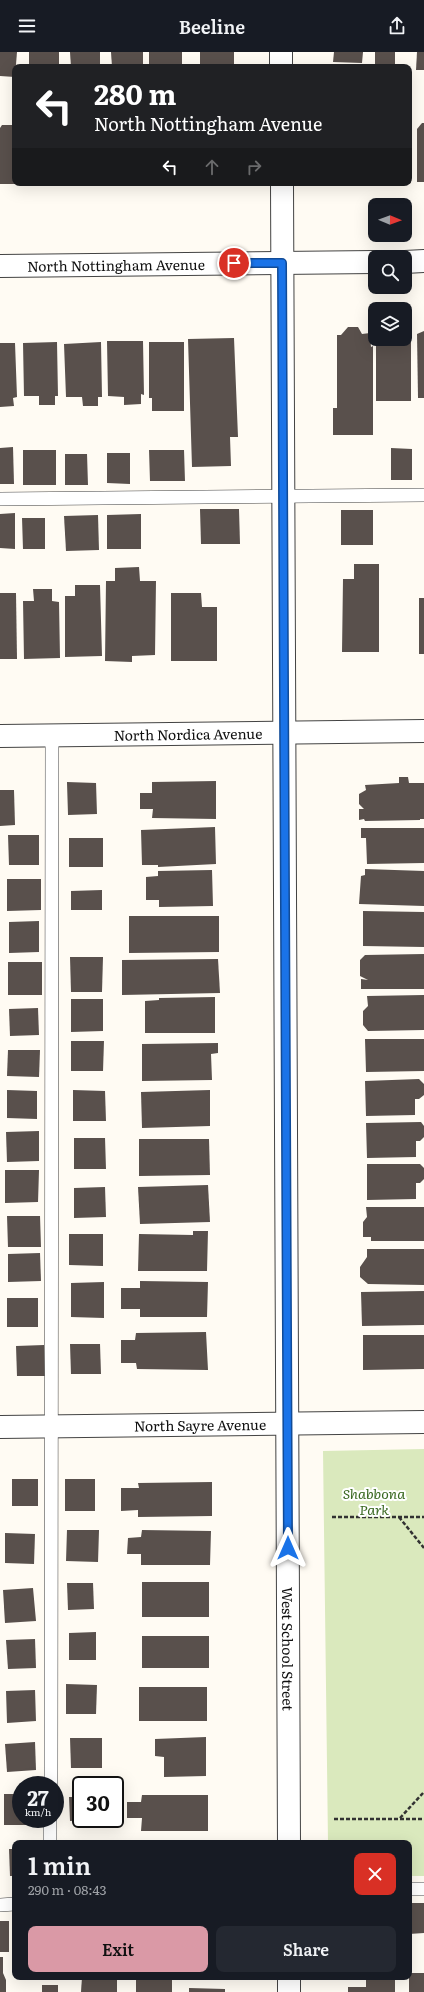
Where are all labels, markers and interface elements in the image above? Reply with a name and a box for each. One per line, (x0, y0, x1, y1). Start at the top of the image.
text: Beeline (179, 13, 245, 40)
icon: menu (16, 15, 38, 37)
icon: share (386, 15, 408, 37)
text: 280 m (94, 72, 176, 114)
icon: left (28, 80, 80, 132)
text: North Nottingham Avenue (94, 110, 322, 137)
icon: left (159, 156, 181, 178)
icon: ahead (201, 156, 223, 178)
icon: right (243, 156, 265, 178)
north arrow (368, 198, 412, 242)
map controls (368, 198, 412, 346)
pin (217, 246, 251, 280)
button: search (368, 250, 412, 294)
icon: arrive (223, 252, 245, 274)
street label: North Nottingham Avenue (27, 254, 205, 276)
button: layers (368, 302, 412, 346)
street label: North Nordica Avenue (113, 723, 263, 745)
street label: North Sayre Avenue (134, 1414, 266, 1435)
park label: Shabbona Park (343, 1483, 405, 1519)
position arrow (267, 1527, 309, 1569)
street label: West School Street (278, 1587, 298, 1711)
speed limit sign: 30 (72, 1776, 124, 1828)
text: 27 (27, 1782, 49, 1812)
text: km/h (25, 1804, 51, 1819)
text: 1 min (28, 1847, 91, 1882)
button: close (354, 1853, 396, 1895)
text: 290 m · 08:43 (28, 1880, 107, 1899)
button: Exit (28, 1926, 208, 1972)
button: Share (216, 1926, 396, 1972)

